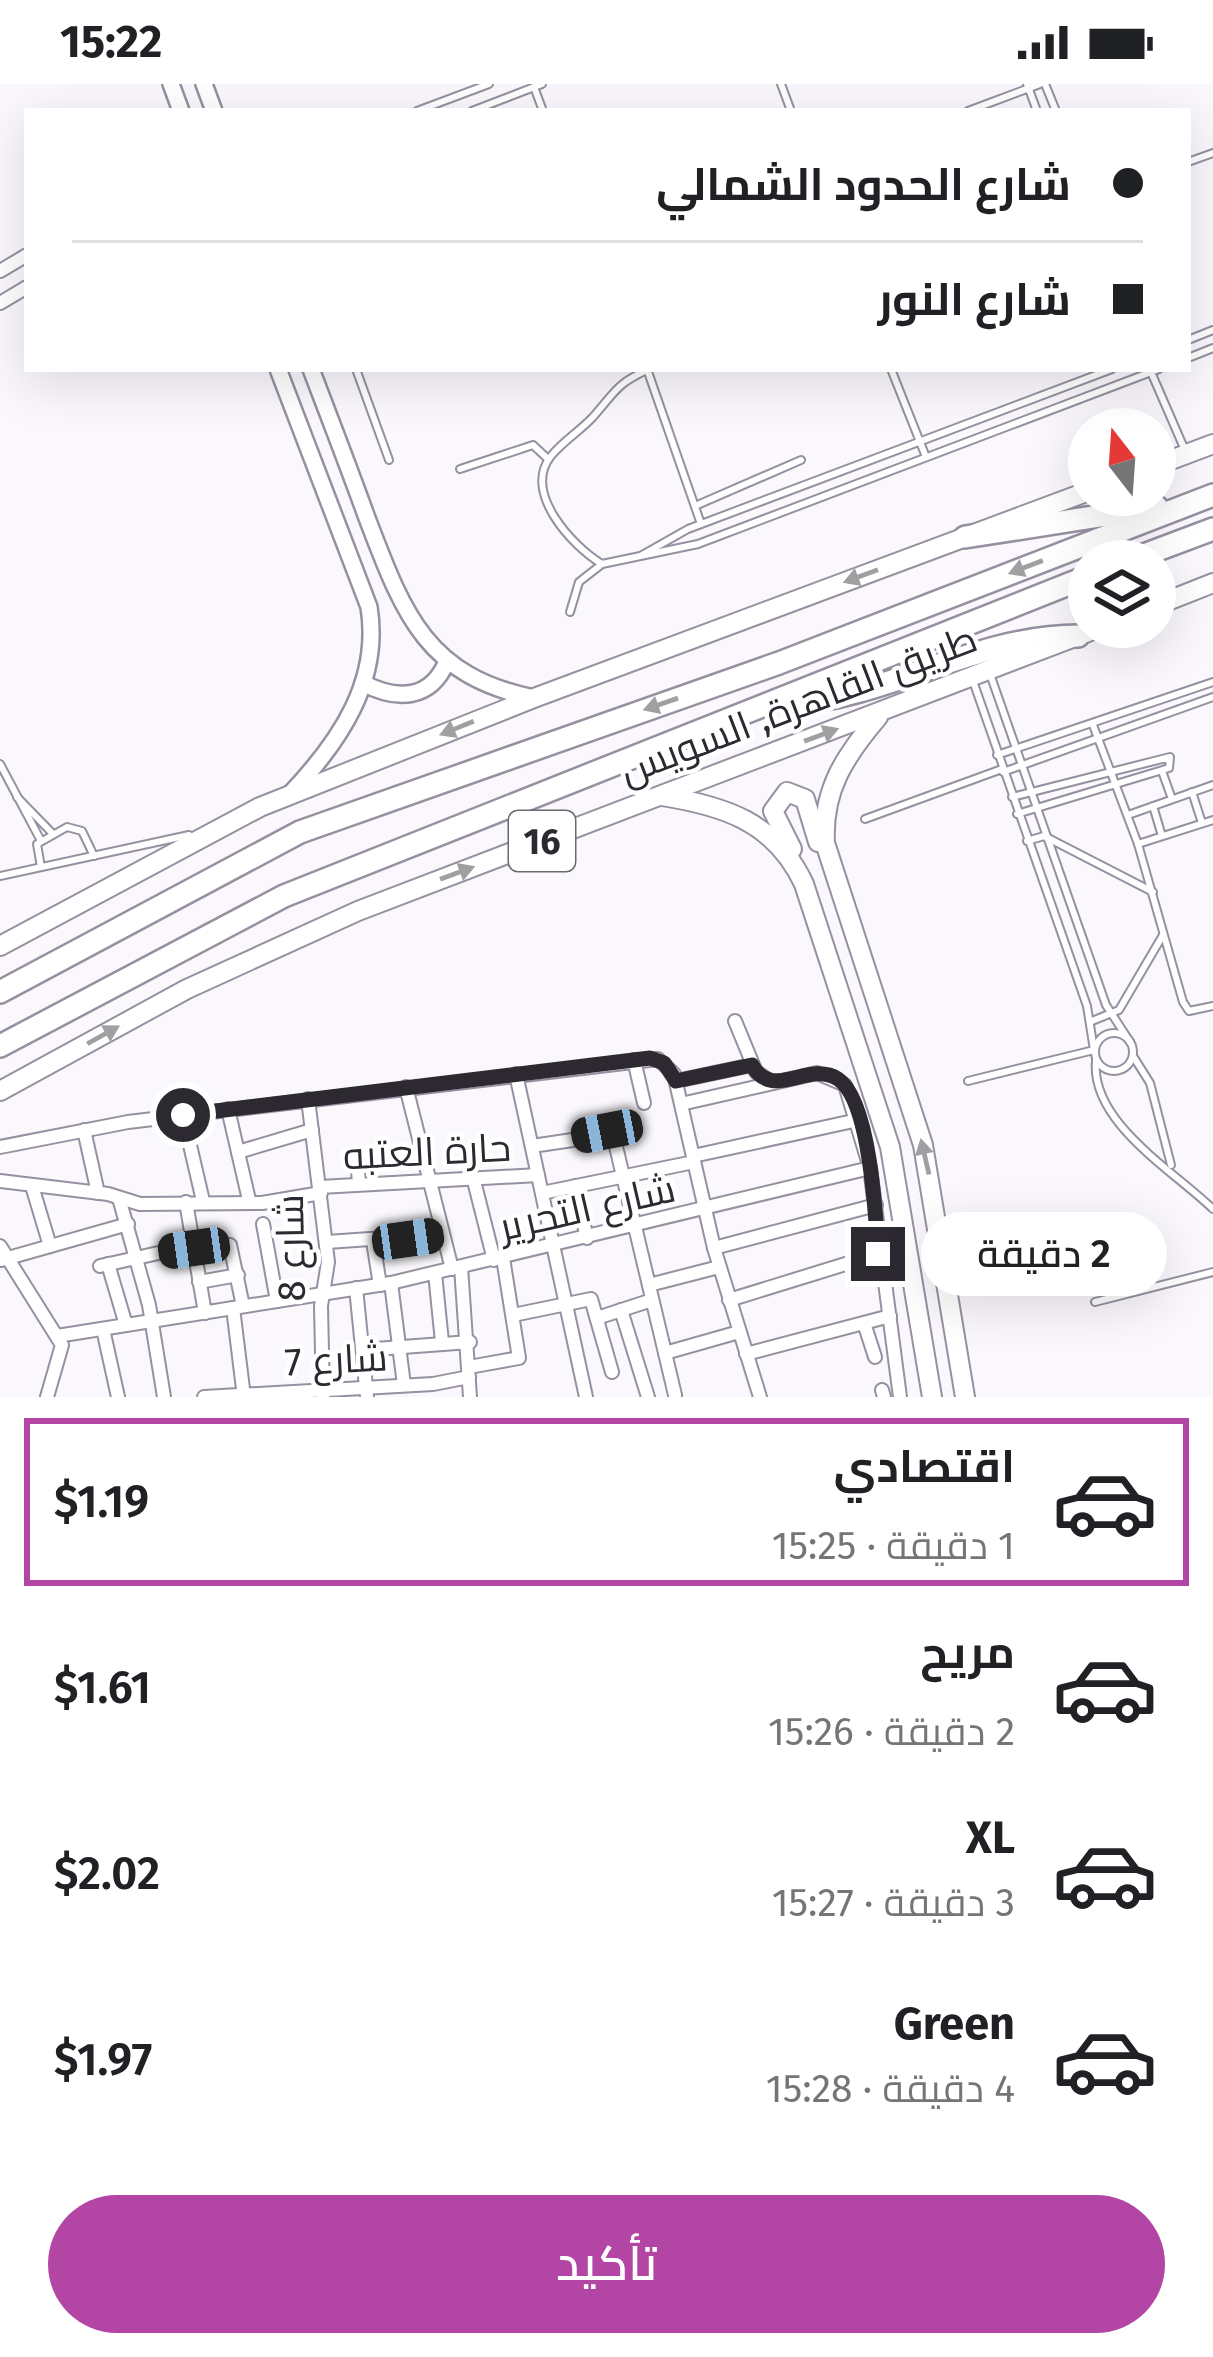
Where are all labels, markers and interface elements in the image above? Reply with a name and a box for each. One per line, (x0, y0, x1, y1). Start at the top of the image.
text: 15:22 (60, 15, 162, 69)
text: شارع الحدود الشمالي (656, 158, 1071, 212)
text: شارع النور (878, 273, 1071, 327)
north arrow (1068, 408, 1176, 516)
map controls (1068, 408, 1176, 648)
button: layers (1068, 540, 1176, 648)
one-way arrow (1007, 559, 1043, 578)
one-way arrow (843, 567, 879, 586)
street label: طريق القاهرة, السويس (613, 616, 983, 794)
one-way arrow (642, 696, 678, 715)
one-way arrow (439, 720, 475, 739)
one-way arrow (804, 725, 840, 743)
road number: 16 (509, 811, 575, 871)
one-way arrow (439, 863, 475, 881)
one-way arrow (85, 1025, 120, 1046)
route start (156, 1088, 210, 1142)
car (568, 1106, 646, 1156)
street label: حارة العتبه (342, 1125, 512, 1179)
one-way arrow (915, 1138, 934, 1176)
street label: شارع التحرير (493, 1165, 680, 1254)
street label: شارع 8 (267, 1194, 318, 1302)
callout: 2 دقيقة (920, 1212, 1166, 1296)
car (370, 1216, 446, 1262)
car (156, 1225, 232, 1271)
route end (851, 1227, 905, 1281)
text: 2 دقيقة (977, 1231, 1111, 1277)
street label: شارع 7 (283, 1334, 389, 1389)
text: اقتصادي (834, 1440, 1015, 1494)
icon: car (1051, 1448, 1159, 1556)
text: $1.19 (54, 1475, 149, 1529)
text: 1 دقيقة · 15:25 (772, 1523, 1015, 1569)
text: مريح (920, 1626, 1015, 1680)
icon: car (1051, 1634, 1159, 1742)
text: $1.61 (54, 1661, 151, 1715)
text: 2 دقيقة · 15:26 (768, 1709, 1015, 1755)
text: XL (966, 1811, 1015, 1865)
icon: car (1051, 1820, 1159, 1928)
text: $2.02 (54, 1847, 160, 1901)
text: 3 دقيقة · 15:27 (772, 1880, 1015, 1926)
text: Green (894, 1997, 1015, 2051)
icon: car (1051, 2006, 1159, 2114)
text: $1.97 (54, 2033, 152, 2087)
text: 4 دقيقة · 15:28 (766, 2066, 1015, 2112)
button: تأكيد (48, 2195, 1165, 2333)

